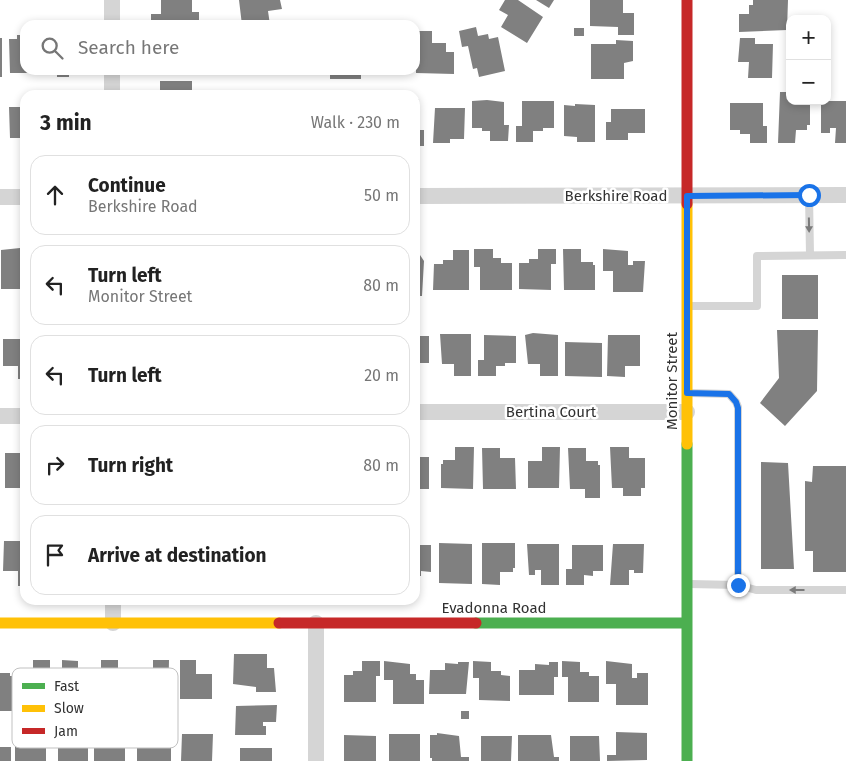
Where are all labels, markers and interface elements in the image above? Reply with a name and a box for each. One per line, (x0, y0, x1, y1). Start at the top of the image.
map controls (786, 15, 831, 105)
button: + (786, 15, 831, 60)
search box (20, 20, 420, 75)
icon: search (38, 34, 66, 62)
text: Search here (78, 36, 179, 59)
button: − (786, 60, 831, 105)
text: 3 min (40, 110, 92, 136)
text: Walk · 230 m (311, 113, 400, 132)
text: Continue (88, 174, 166, 197)
icon: ahead (41, 181, 69, 209)
route start (798, 184, 821, 207)
text: 50 m (364, 186, 399, 205)
street label: Berkshire Road (565, 187, 667, 205)
text: Berkshire Road (88, 197, 198, 216)
one-way arrow (805, 218, 813, 234)
text: Turn left (88, 264, 162, 287)
icon: left (41, 271, 69, 299)
text: 80 m (363, 276, 399, 295)
text: Monitor Street (88, 287, 192, 306)
street label: Monitor Street (663, 331, 681, 430)
icon: left (41, 361, 69, 389)
text: Turn left (88, 364, 162, 387)
text: 20 m (364, 366, 399, 385)
street label: Bertina Court (506, 403, 597, 421)
icon: right (41, 451, 69, 479)
text: Turn right (88, 454, 173, 477)
text: 80 m (363, 456, 399, 475)
icon: arrive (41, 541, 69, 569)
text: Arrive at destination (88, 544, 267, 567)
route end (727, 574, 750, 597)
one-way arrow (789, 586, 805, 594)
street label: Evadonna Road (441, 599, 547, 617)
legend (12, 668, 178, 748)
text: Fast (54, 678, 80, 695)
text: Slow (54, 700, 84, 717)
text: Jam (54, 723, 78, 740)

